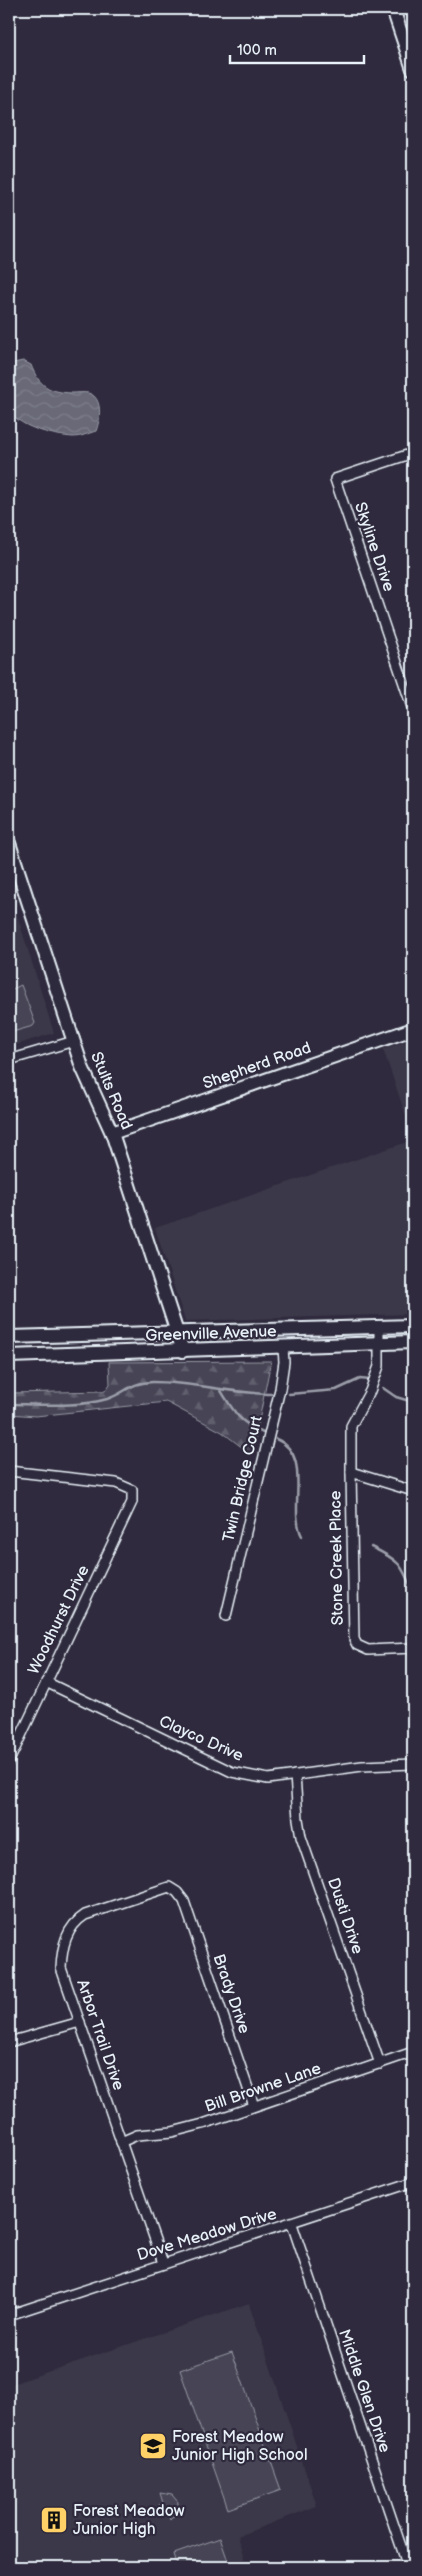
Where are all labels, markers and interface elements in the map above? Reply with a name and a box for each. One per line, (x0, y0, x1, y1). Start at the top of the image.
scale bar (230, 32, 363, 64)
text: 100 m (237, 41, 277, 60)
street label: Skyline Drive (350, 500, 398, 594)
street label: Shepherd Road (200, 1039, 314, 1093)
street label: Stults Road (86, 1049, 136, 1133)
street label: Greenville Avenue (145, 1322, 278, 1346)
street label: Twin Bridge Court (219, 1414, 267, 1544)
street label: Stone Creek Place (326, 1490, 348, 1625)
street label: Woodhurst Drive (24, 1562, 94, 1678)
street label: Clayco Drive (156, 1712, 247, 1766)
street label: Dusti Drive (323, 1876, 367, 1957)
street label: Brady Drive (209, 1952, 254, 2037)
street label: Arbor Trail Drive (72, 1977, 128, 2093)
street label: Bill Browne Lane (202, 2059, 324, 2117)
street label: Dove Meadow Drive (135, 2205, 280, 2265)
street label: Middle Glen Drive (334, 2327, 394, 2456)
place label: Forest Meadow Junior High School (172, 2428, 308, 2465)
school or university icon: Forest Meadow Junior High School (138, 2431, 168, 2461)
place label: Forest Meadow Junior High (73, 2502, 185, 2539)
building icon: Forest Meadow Junior High (39, 2505, 69, 2535)

